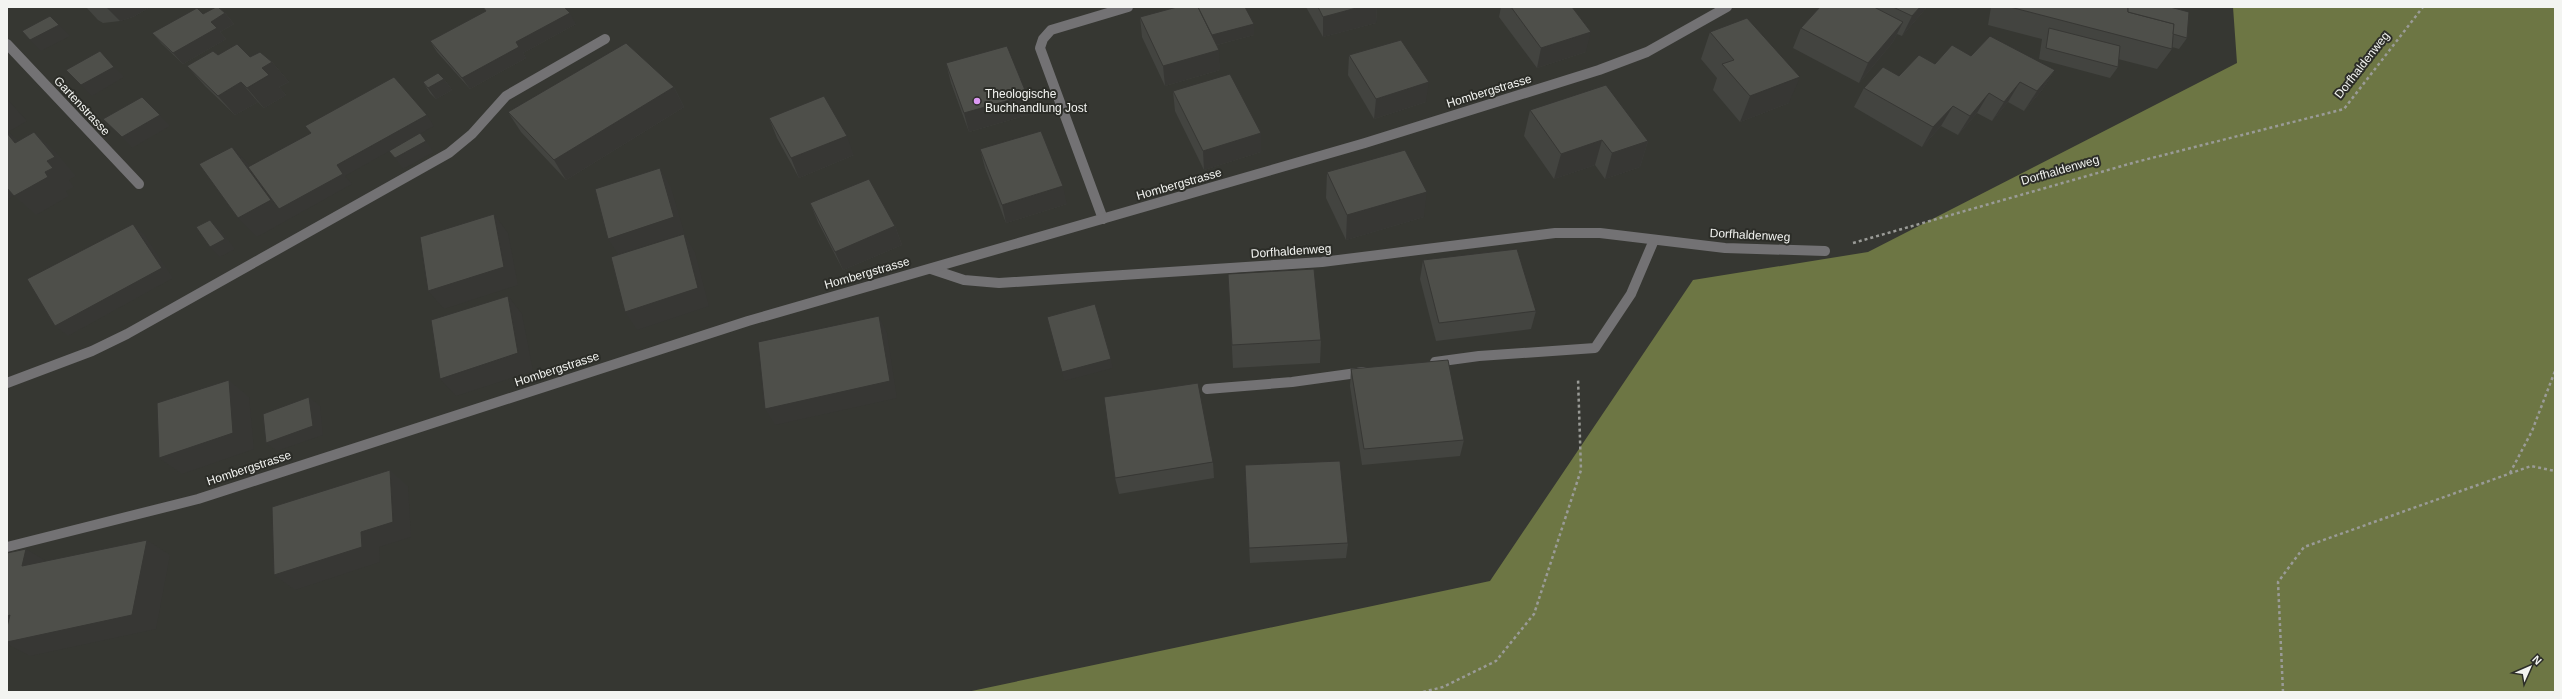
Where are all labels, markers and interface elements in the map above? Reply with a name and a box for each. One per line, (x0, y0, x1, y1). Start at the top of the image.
street label: Dorfhaldenweg (2332, 29, 2392, 101)
street label: Hombergstrasse (1445, 71, 1533, 111)
street label: Gartenstrasse (51, 74, 113, 139)
place label: Theologische Buchhandlung Jost (985, 87, 1088, 115)
marker: Theologische Buchhandlung Jost (972, 96, 982, 106)
street label: Dorfhaldenweg (2019, 152, 2101, 188)
street label: Hombergstrasse (1135, 165, 1224, 203)
street label: Dorfhaldenweg (1709, 226, 1791, 244)
street label: Dorfhaldenweg (1250, 241, 1332, 261)
street label: Hombergstrasse (823, 254, 912, 292)
street label: Hombergstrasse (513, 349, 601, 389)
street label: Hombergstrasse (205, 448, 293, 488)
north arrow (2510, 647, 2550, 687)
text: N (2530, 653, 2544, 667)

